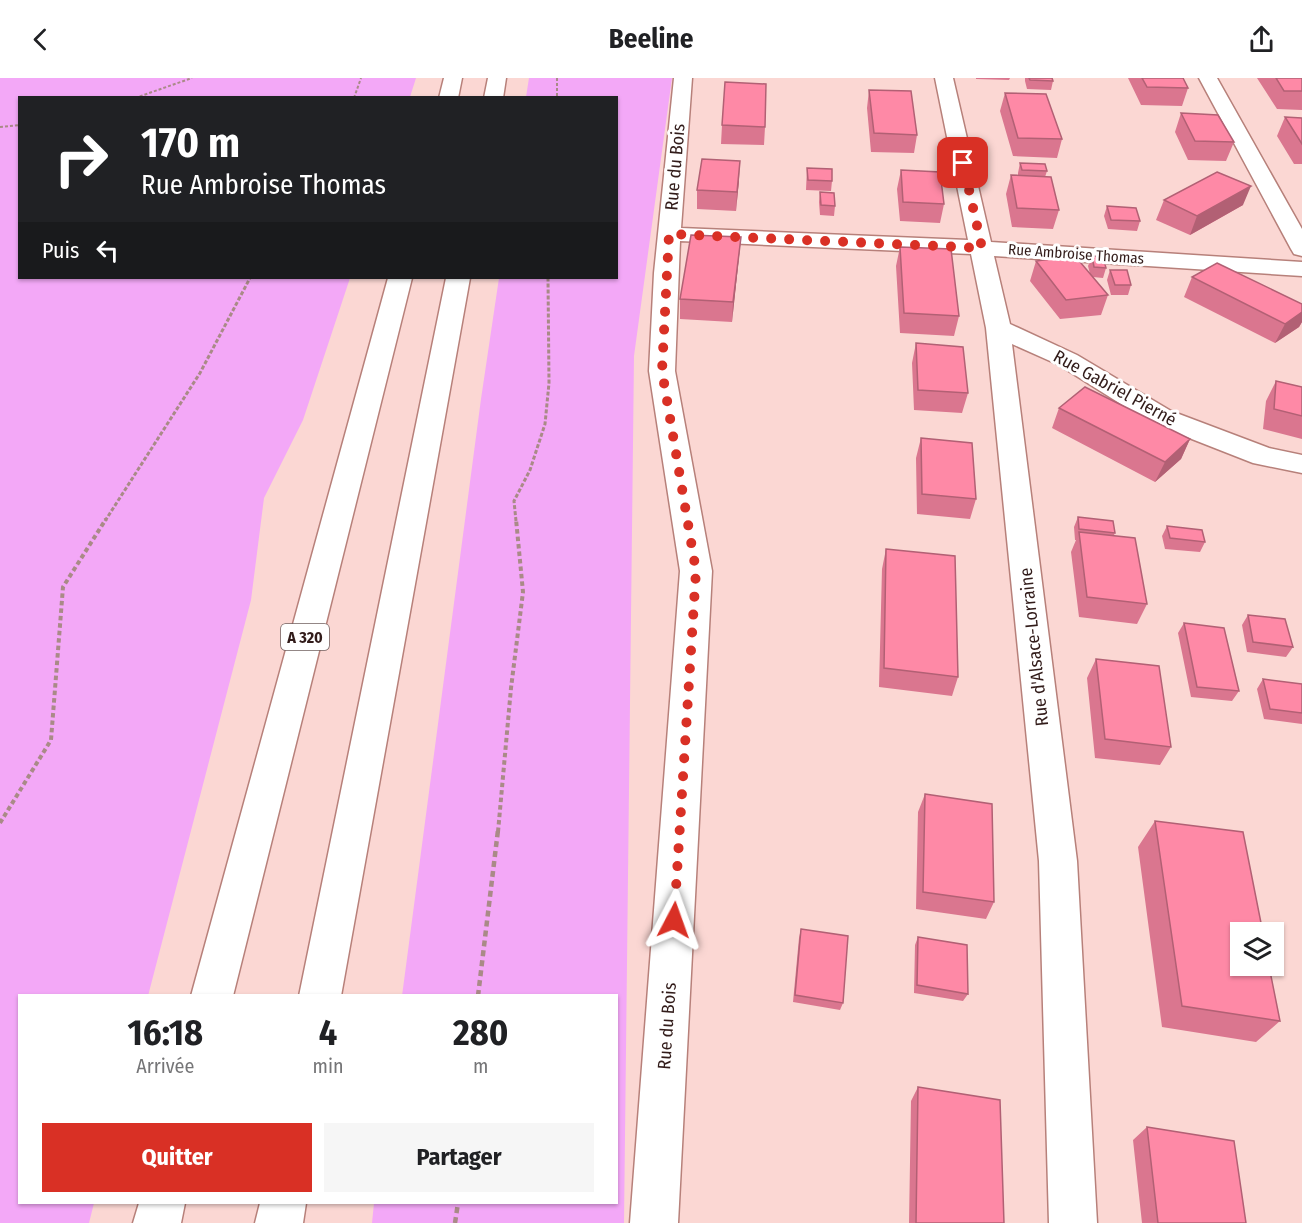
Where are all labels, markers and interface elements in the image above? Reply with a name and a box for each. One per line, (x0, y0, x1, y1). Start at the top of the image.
icon: back (24, 23, 57, 56)
text: Beeline (609, 23, 693, 55)
icon: share (1245, 23, 1278, 56)
text: 170 m (141, 118, 240, 168)
icon: right (42, 120, 120, 198)
street label: Rue du Bois (660, 122, 690, 211)
pin (937, 137, 988, 188)
icon: arrive (946, 146, 979, 179)
text: Rue Ambroise Thomas (141, 169, 386, 201)
icon: left (91, 234, 124, 267)
text: Puis (42, 237, 79, 264)
street label: Rue Ambroise Thomas (1007, 240, 1145, 268)
street label: Rue Gabriel Pierné (1050, 345, 1180, 431)
street label: Rue d'Alsace-Lorraine (1015, 566, 1053, 727)
road number: A 320 (281, 624, 329, 650)
position arrow (642, 888, 706, 952)
map controls (1230, 922, 1284, 976)
button: layers (1230, 922, 1284, 976)
street label: Rue du Bois (653, 981, 681, 1070)
text: 16:18 (128, 1011, 203, 1055)
text: 4 (319, 1011, 337, 1055)
text: 280 (453, 1011, 508, 1055)
text: Arrivée (136, 1054, 194, 1078)
text: min (313, 1054, 343, 1078)
text: m (473, 1054, 488, 1078)
button: Quitter (42, 1123, 312, 1192)
button: Partager (324, 1123, 594, 1192)

